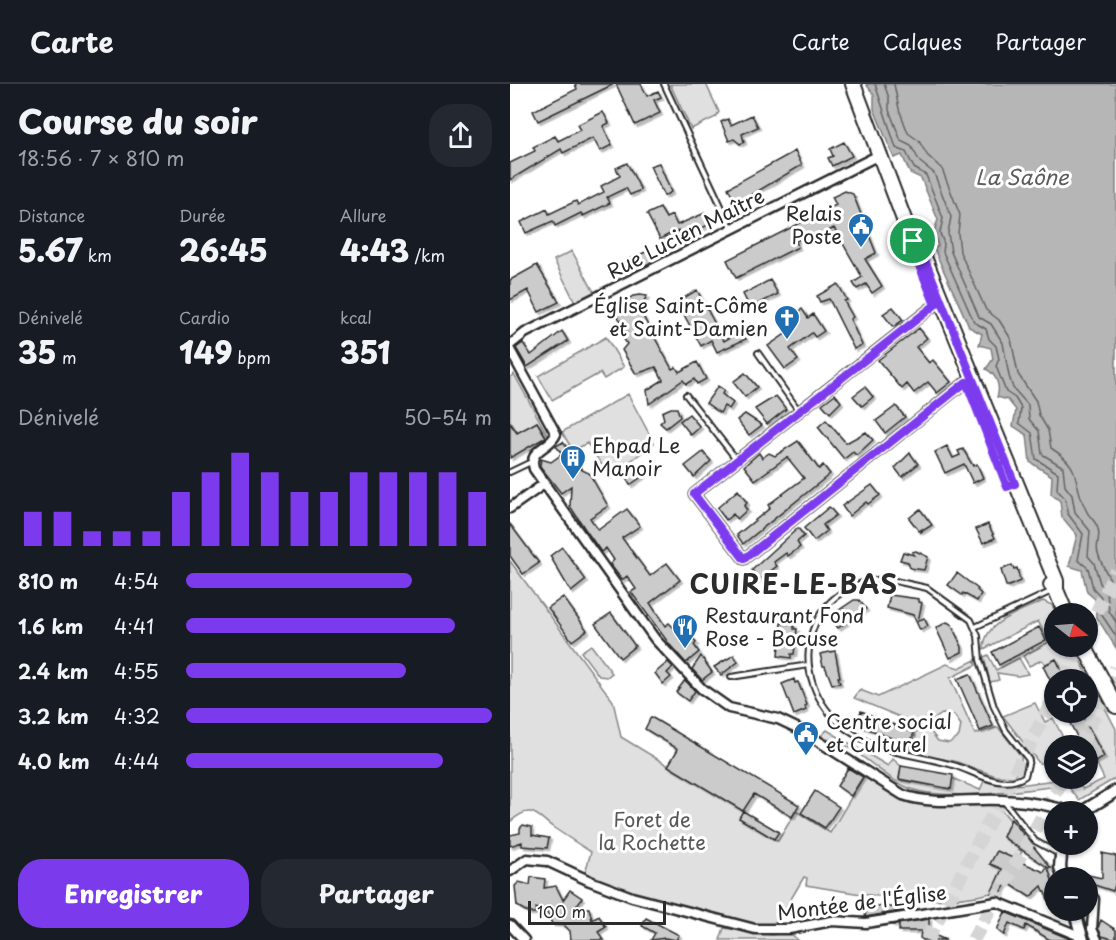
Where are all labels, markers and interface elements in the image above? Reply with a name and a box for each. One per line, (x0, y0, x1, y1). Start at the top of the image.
text: Carte (30, 20, 114, 63)
text: Carte (792, 25, 850, 57)
text: Calques (883, 25, 962, 57)
text: Partager (995, 25, 1086, 57)
text: Course du soir (18, 95, 258, 145)
button: share (429, 104, 492, 167)
text: 18:56 · 7 × 810 m (18, 143, 185, 173)
water label: La Saône (975, 160, 1070, 192)
street label: Rue Lucien Maître (602, 180, 769, 286)
place label: Relais Poste (786, 198, 842, 251)
text: Distance (18, 203, 85, 227)
text: Durée (179, 203, 226, 227)
text: Allure (340, 203, 387, 227)
public building icon: Relais Poste (846, 211, 876, 249)
pin (887, 215, 938, 266)
icon: arrive (896, 224, 929, 257)
text: 5.67 (18, 227, 83, 272)
text: 26:45 (179, 227, 268, 272)
text: 4:43 (340, 227, 409, 272)
text: km (83, 243, 112, 267)
text: /km (409, 243, 445, 267)
place label: Église Saint-Côme et Saint-Damien (594, 290, 768, 343)
church icon: Église Saint-Côme et Saint-Damien (772, 303, 802, 341)
text: Dénivelé (18, 305, 83, 329)
text: Cardio (179, 305, 230, 329)
text: kcal (340, 305, 372, 329)
text: 35 (18, 329, 57, 374)
text: 149 (179, 329, 232, 374)
text: 351 (340, 329, 390, 374)
text: m (57, 345, 77, 369)
text: bpm (232, 345, 271, 369)
text: Dénivelé (18, 402, 99, 432)
text: 50–54 m (404, 402, 492, 432)
place label: Ehpad Le Manoir (592, 430, 680, 483)
building icon: Ehpad Le Manoir (558, 443, 588, 481)
district label: CUIRE-LE-BAS (689, 564, 899, 603)
text: 810 m (18, 566, 78, 596)
text: 4:54 (114, 566, 159, 596)
place label: Restaurant Fond Rose - Bocuse (705, 600, 865, 653)
north arrow (1044, 603, 1098, 657)
map controls (1044, 603, 1098, 921)
text: 1.6 km (18, 611, 83, 641)
text: 4:41 (114, 611, 154, 641)
restaurant icon: Restaurant Fond Rose - Bocuse (670, 612, 700, 650)
text: 2.4 km (18, 656, 88, 686)
text: 4:55 (114, 656, 159, 686)
button: locate (1044, 669, 1098, 723)
text: 3.2 km (18, 701, 89, 731)
text: 4:32 (114, 701, 160, 731)
place label: Centre social et Culturel (826, 706, 952, 759)
public building icon: Centre social et Culturel (791, 719, 821, 757)
button: layers (1044, 735, 1098, 789)
text: 4.0 km (18, 746, 90, 776)
text: 4:44 (114, 746, 159, 776)
button: + (1044, 801, 1098, 855)
park label: Foret de la Rochette (598, 804, 706, 857)
button: Enregistrer (18, 859, 249, 928)
button: Partager (261, 859, 492, 928)
button: − (1044, 867, 1098, 921)
street label: Montée de l'Église (776, 877, 948, 927)
scale bar (528, 898, 666, 926)
text: 100 m (537, 899, 586, 923)

